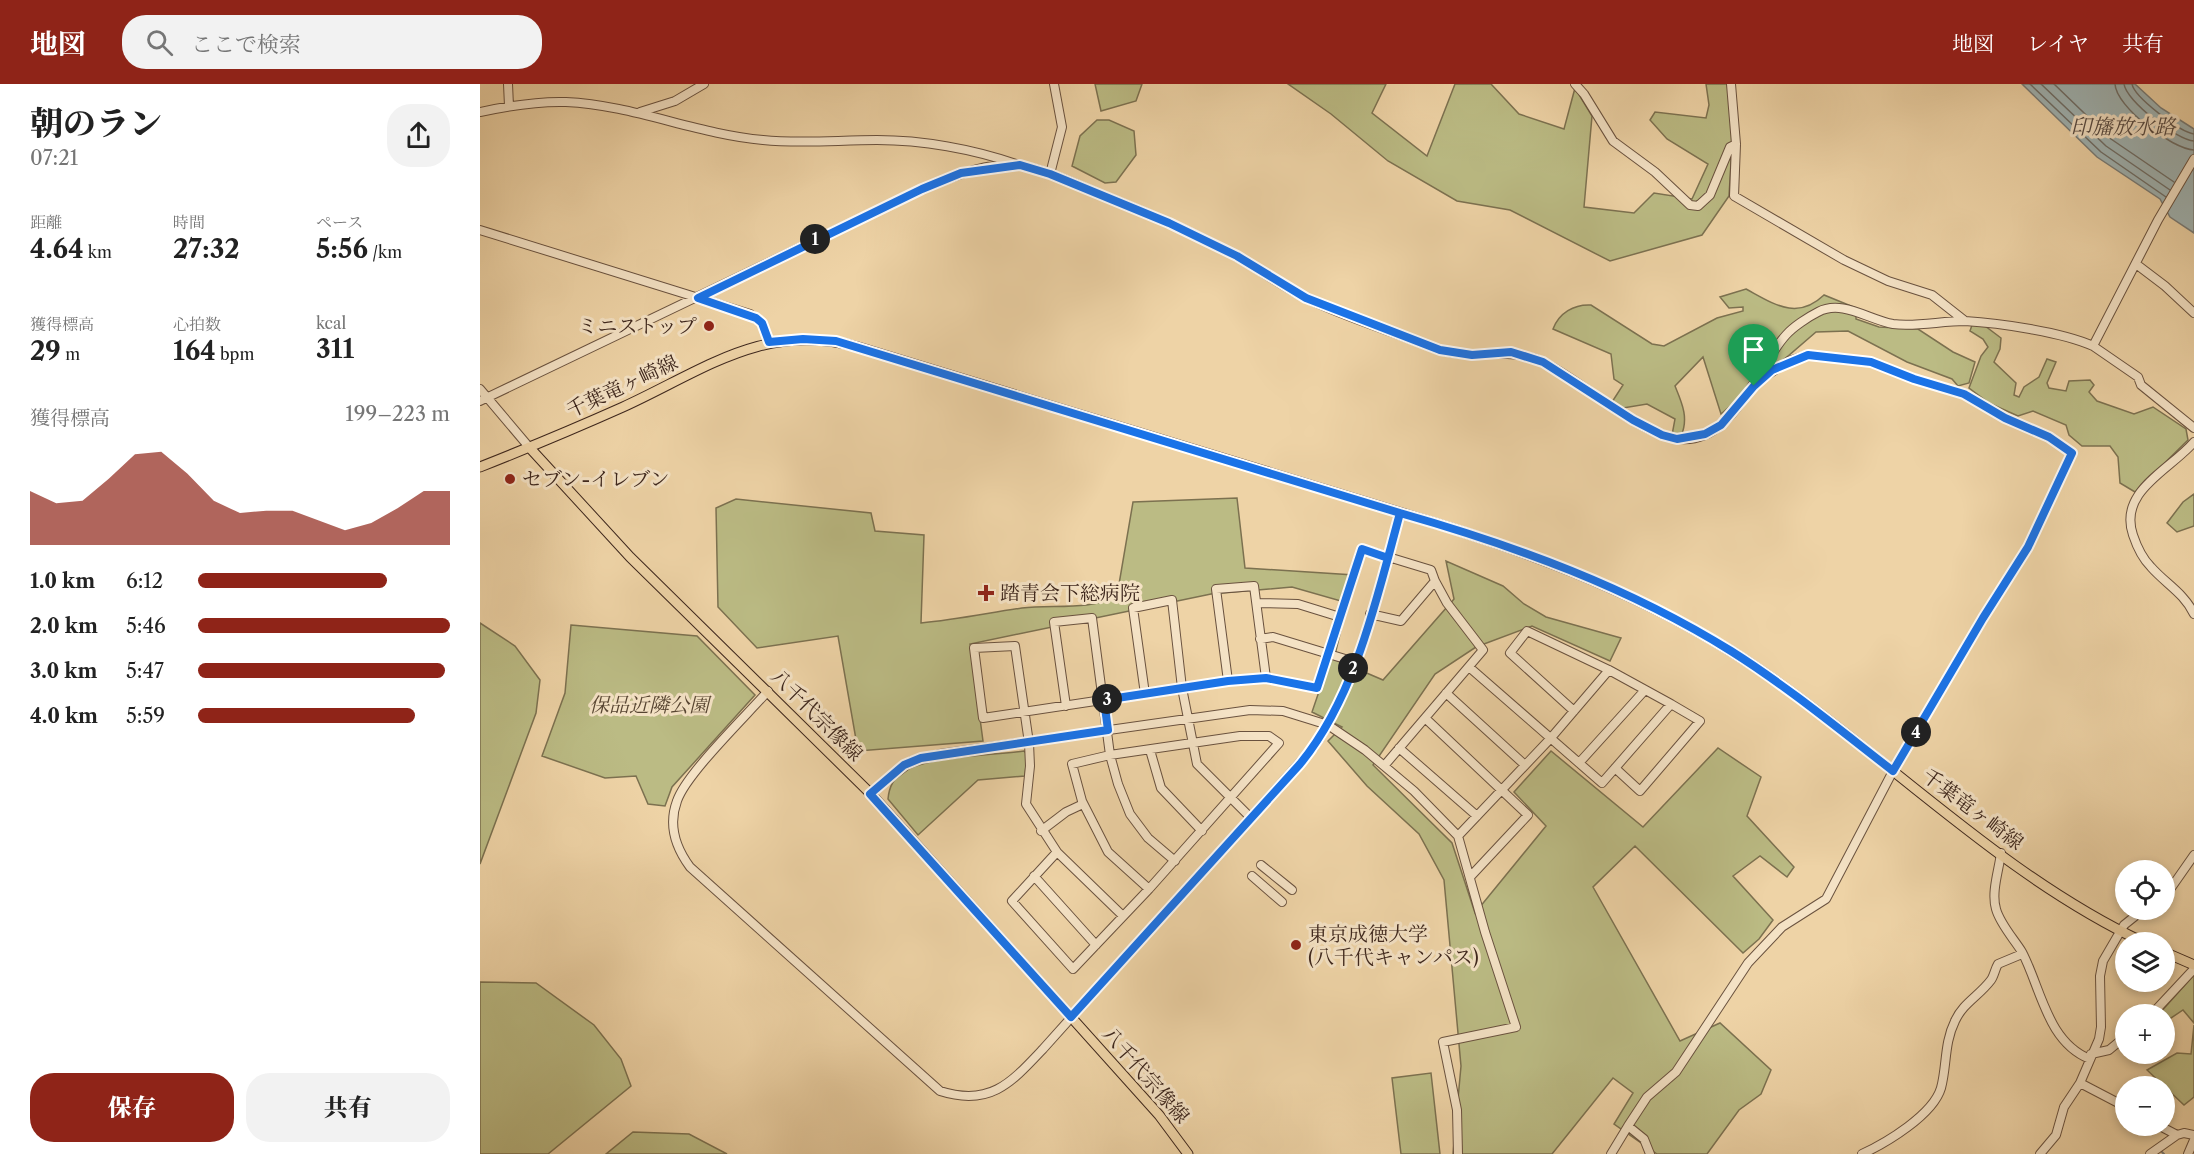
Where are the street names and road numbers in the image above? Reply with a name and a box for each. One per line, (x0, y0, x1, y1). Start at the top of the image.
street label: 千葉竜ヶ崎線 (563, 350, 681, 422)
street label: 八千代宗像線 (766, 664, 868, 766)
street label: 千葉竜ヶ崎線 (1918, 763, 2028, 855)
street label: 八千代宗像線 (1098, 1022, 1194, 1128)

